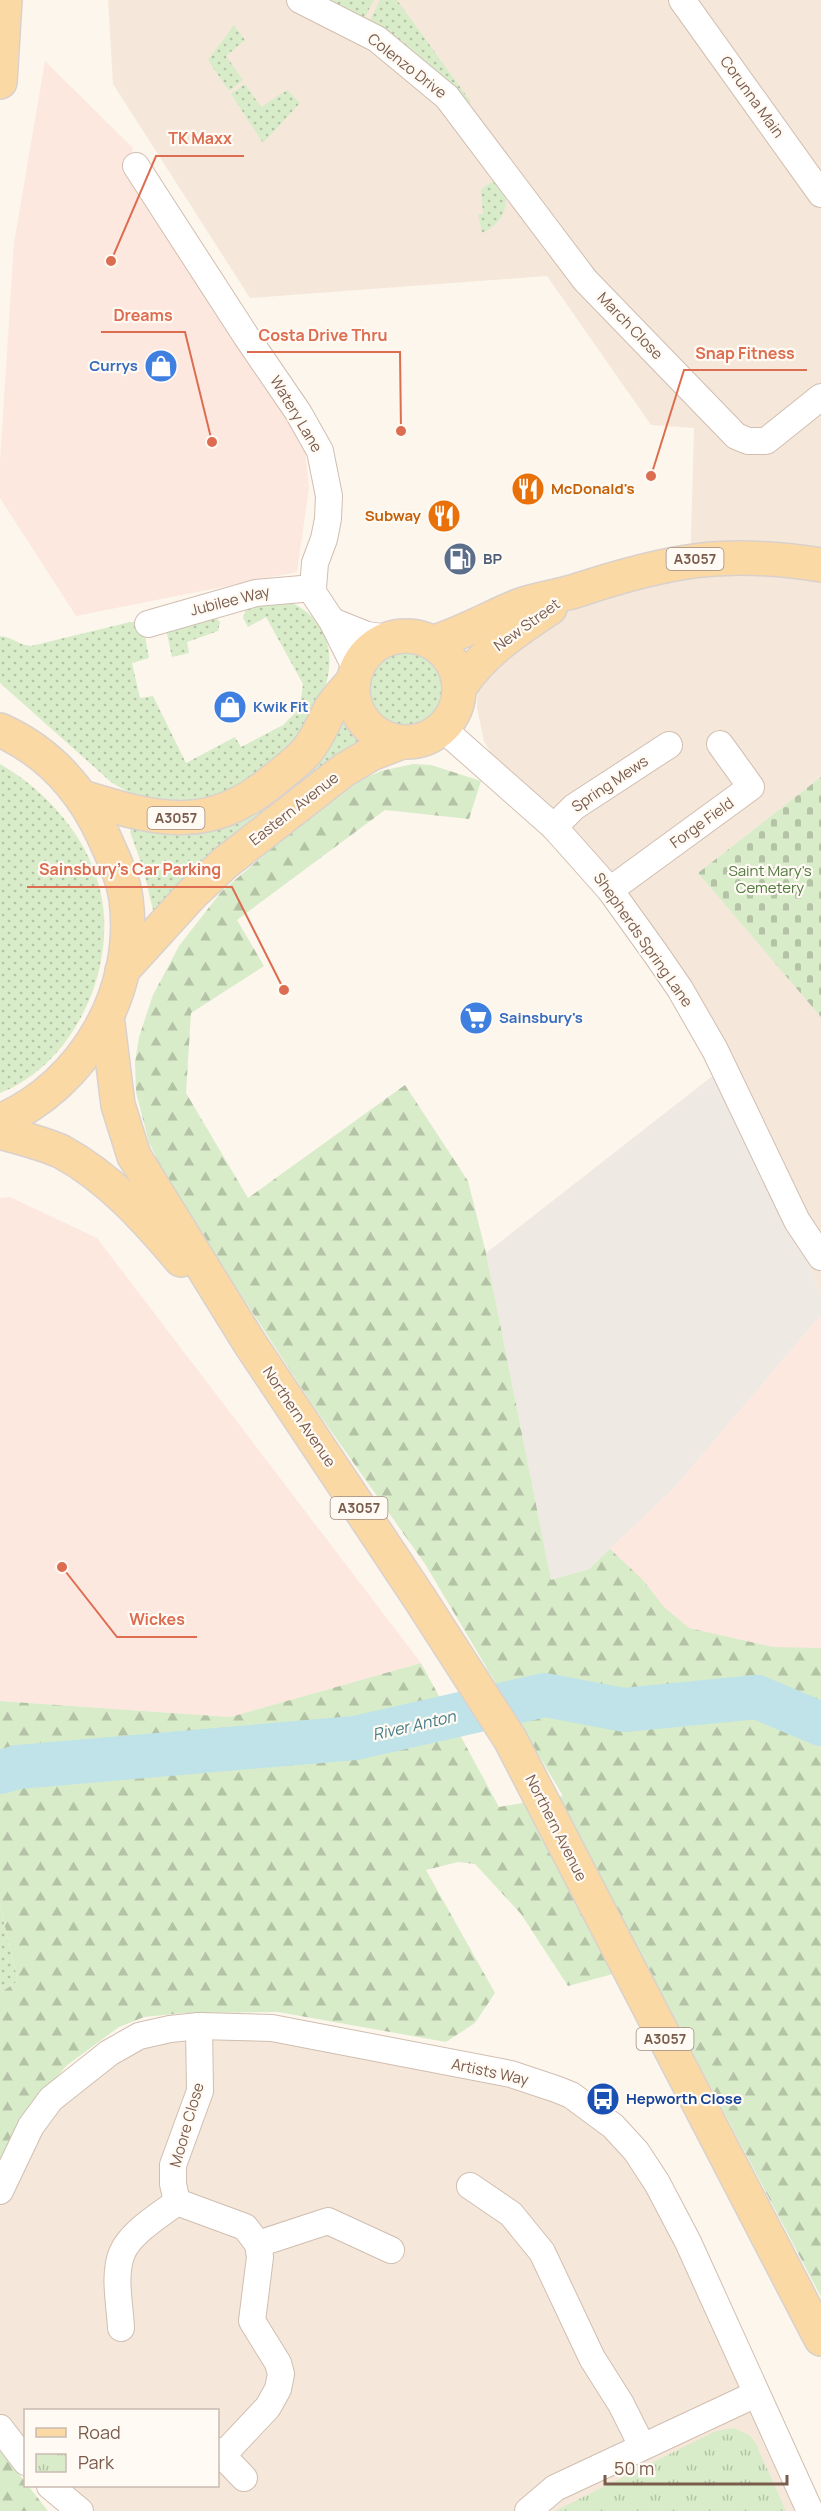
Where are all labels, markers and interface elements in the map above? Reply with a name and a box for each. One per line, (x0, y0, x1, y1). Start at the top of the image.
street label: Colenzo Drive (363, 28, 451, 103)
street label: Corunna Main (716, 52, 789, 142)
callout: TK Maxx (156, 122, 244, 156)
text: TK Maxx (168, 127, 232, 149)
street label: March Close (593, 287, 668, 364)
callout: Dreams (101, 298, 185, 332)
text: Dreams (113, 304, 173, 326)
callout: Costa Drive Thru (247, 318, 400, 352)
text: Costa Drive Thru (258, 324, 388, 346)
callout: Snap Fitness (684, 336, 807, 370)
text: Snap Fitness (695, 342, 795, 364)
shop icon: Currys (143, 348, 179, 384)
place label: Currys (89, 355, 138, 376)
street label: Watery Lane (265, 371, 328, 456)
restaurant icon: McDonald's (510, 471, 546, 507)
place label: McDonald's (551, 478, 635, 499)
restaurant icon: Subway (426, 498, 462, 534)
place label: Subway (365, 505, 422, 526)
fuel station icon: BP (442, 541, 478, 577)
place label: BP (483, 548, 502, 569)
road number: A3057 (666, 548, 724, 570)
street label: Jubilee Way (188, 580, 272, 621)
street label: New Street (489, 593, 564, 656)
shop icon: Kwik Fit (212, 689, 248, 725)
place label: Kwik Fit (253, 696, 309, 717)
street label: Spring Mews (567, 750, 652, 817)
street label: Eastern Avenue (245, 767, 343, 850)
street label: Forge Field (666, 792, 738, 853)
road number: A3057 (148, 807, 204, 829)
callout: Sainsbury's Car Parking (27, 853, 232, 887)
text: Sainsbury's Car Parking (39, 858, 221, 880)
park label: Saint Mary's Cemetery (728, 860, 812, 898)
street label: Shepherds Spring Lane (589, 868, 698, 1011)
supermarket icon: Sainsbury's (458, 1000, 494, 1036)
place label: Sainsbury's (499, 1007, 583, 1028)
street label: Northern Avenue (258, 1362, 341, 1471)
road number: A3057 (330, 1497, 388, 1519)
callout: Wickes (117, 1603, 197, 1637)
text: Wickes (129, 1608, 185, 1630)
water label: River Anton (370, 1705, 458, 1745)
street label: Northern Avenue (521, 1771, 592, 1885)
road number: A3057 (636, 2028, 694, 2050)
street label: Artists Way (450, 2053, 531, 2090)
street label: Moore Close (164, 2080, 209, 2170)
bus stop icon: Hepworth Close (585, 2081, 621, 2117)
place label: Hepworth Close (626, 2088, 742, 2109)
legend (24, 2409, 219, 2487)
text: Road (78, 2420, 121, 2444)
scale bar (605, 2448, 786, 2486)
text: Park (78, 2450, 115, 2474)
text: 50 m (614, 2456, 654, 2480)

